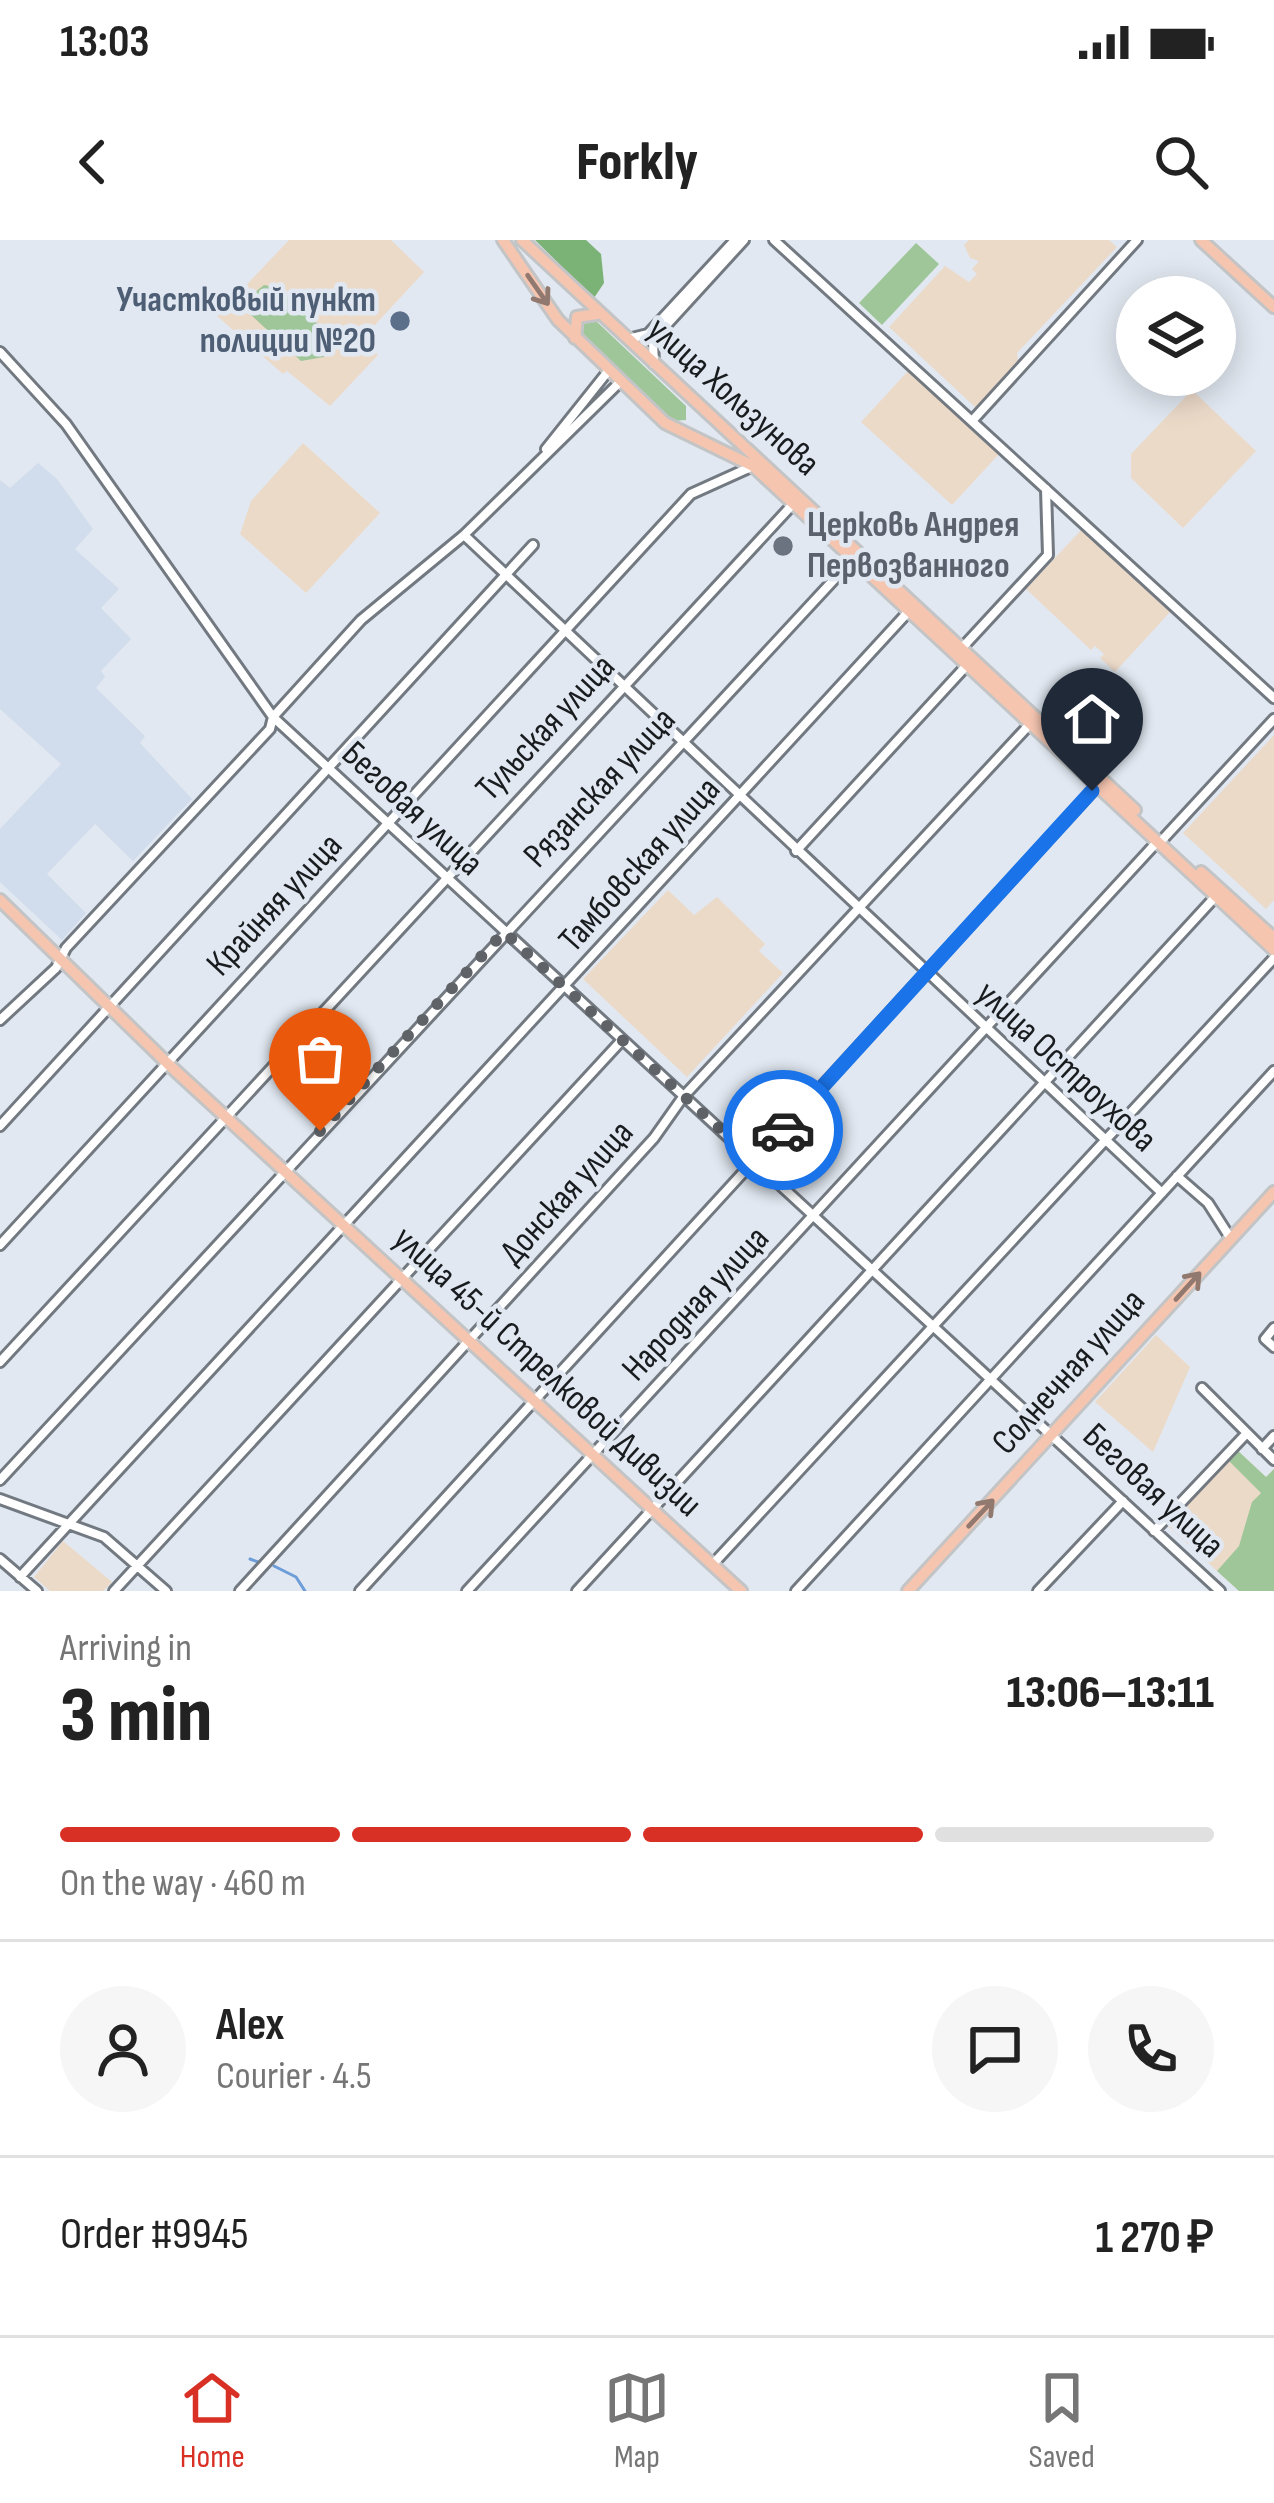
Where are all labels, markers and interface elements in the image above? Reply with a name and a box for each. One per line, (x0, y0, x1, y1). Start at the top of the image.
text: 13:03 (60, 15, 149, 70)
icon: back (60, 129, 126, 195)
icon: search (1148, 129, 1214, 195)
text: Forkly (576, 130, 698, 195)
one-way arrow (525, 273, 550, 307)
map controls (1116, 276, 1236, 396)
button: layers (1116, 276, 1236, 396)
place label: Участковый пункт полиции №20 (116, 279, 376, 363)
marker: Участковый пункт полиции №20 (387, 308, 413, 334)
street label: улица Хользунова (638, 308, 828, 486)
place label: Церковь Андрея Первозванного (807, 504, 1019, 588)
marker: Церковь Андрея Первозванного (770, 533, 796, 559)
street label: Тульская улица (467, 646, 625, 810)
pin (1041, 668, 1143, 791)
icon: home (1059, 686, 1125, 752)
street label: Рязанская улица (515, 699, 685, 877)
street label: Беговая улица (332, 733, 492, 885)
street label: Тамбовская улица (550, 769, 730, 961)
street label: Крайняя улица (198, 825, 352, 985)
street label: улица Остроухова (967, 972, 1165, 1162)
pin (269, 1008, 371, 1131)
icon: bag (287, 1026, 353, 1092)
courier (723, 1070, 843, 1190)
icon: car (750, 1097, 816, 1163)
street label: Донская улица (491, 1112, 643, 1274)
street label: улица 45-й Стрелковой Дивизии (384, 1218, 710, 1526)
street label: Народная улица (613, 1218, 779, 1390)
one-way arrow (1173, 1272, 1202, 1302)
street label: Солнечная улица (984, 1280, 1154, 1464)
street label: Беговая улица (1073, 1415, 1233, 1567)
one-way arrow (966, 1498, 994, 1528)
text: Arriving in (60, 1625, 192, 1672)
text: 13:06–13:11 (1007, 1666, 1214, 1721)
text: 3 min (60, 1670, 212, 1763)
text: On the way · 460 m (60, 1860, 306, 1907)
button: person (60, 1986, 186, 2112)
button: chat (932, 1986, 1058, 2112)
button: phone (1088, 1986, 1214, 2112)
text: Alex (216, 1998, 284, 2053)
text: Courier · 4.5 (216, 2053, 372, 2100)
text: Order #9945 (60, 2207, 249, 2262)
text: 1 270 ₽ (1096, 2211, 1214, 2266)
tab: Home (179, 2365, 245, 2477)
tab: Map (604, 2365, 670, 2477)
tab: Saved (1029, 2365, 1095, 2477)

